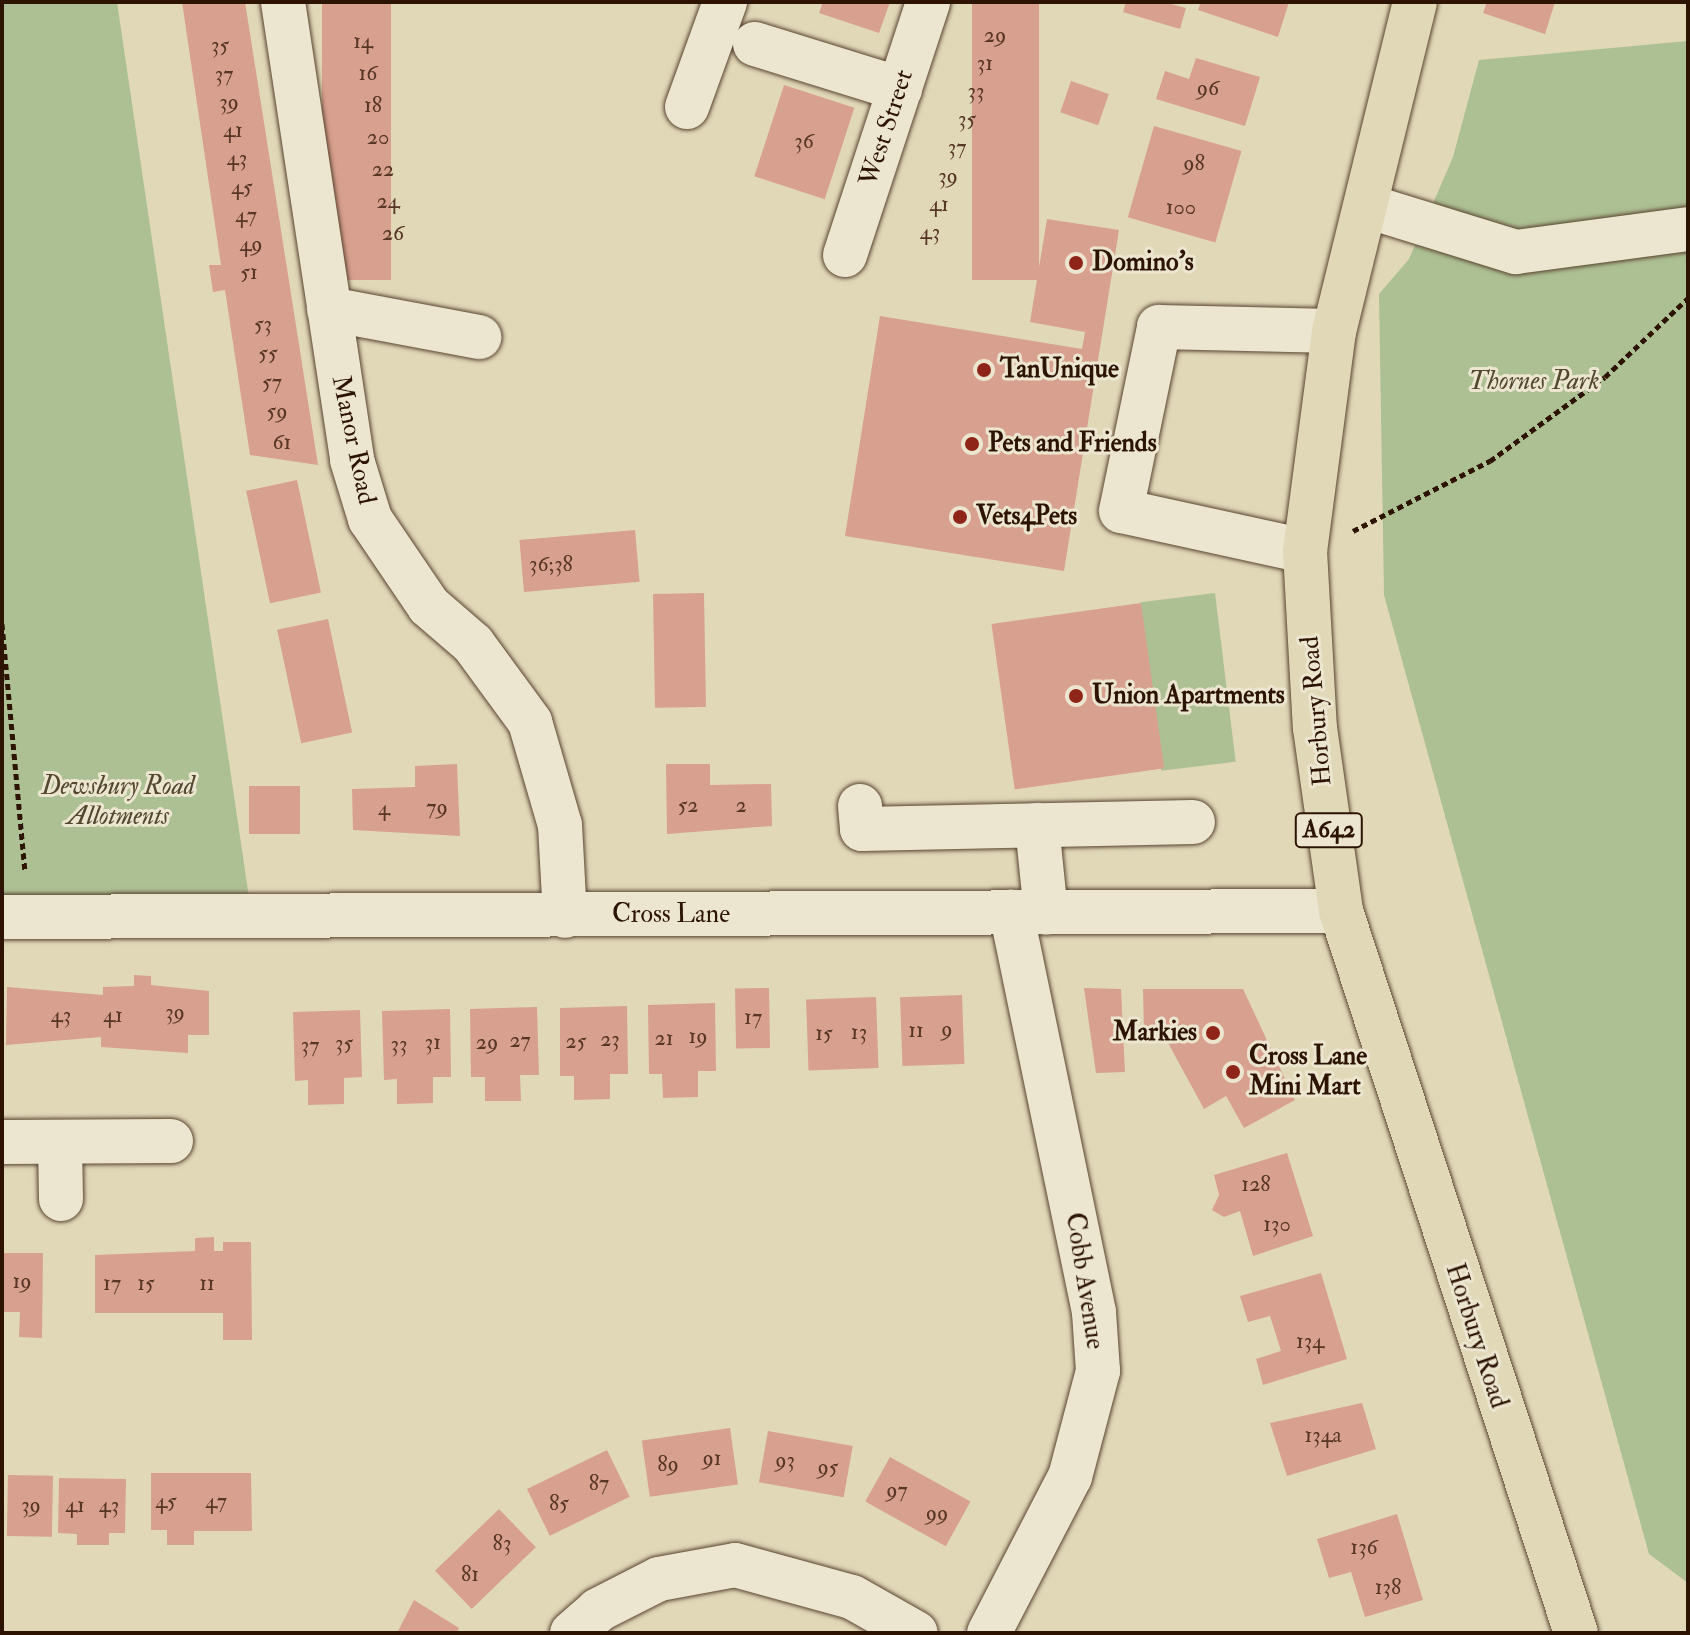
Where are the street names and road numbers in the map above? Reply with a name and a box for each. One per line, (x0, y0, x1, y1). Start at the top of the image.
street label: West Street (854, 66, 920, 190)
street label: Manor Road (324, 373, 382, 507)
street label: Horbury Road (1295, 635, 1339, 787)
road number: A642 (1293, 810, 1365, 850)
street label: Cross Lane (612, 899, 730, 931)
street label: Cobb Avenue (1058, 1210, 1110, 1352)
street label: Horbury Road (1438, 1260, 1514, 1412)

